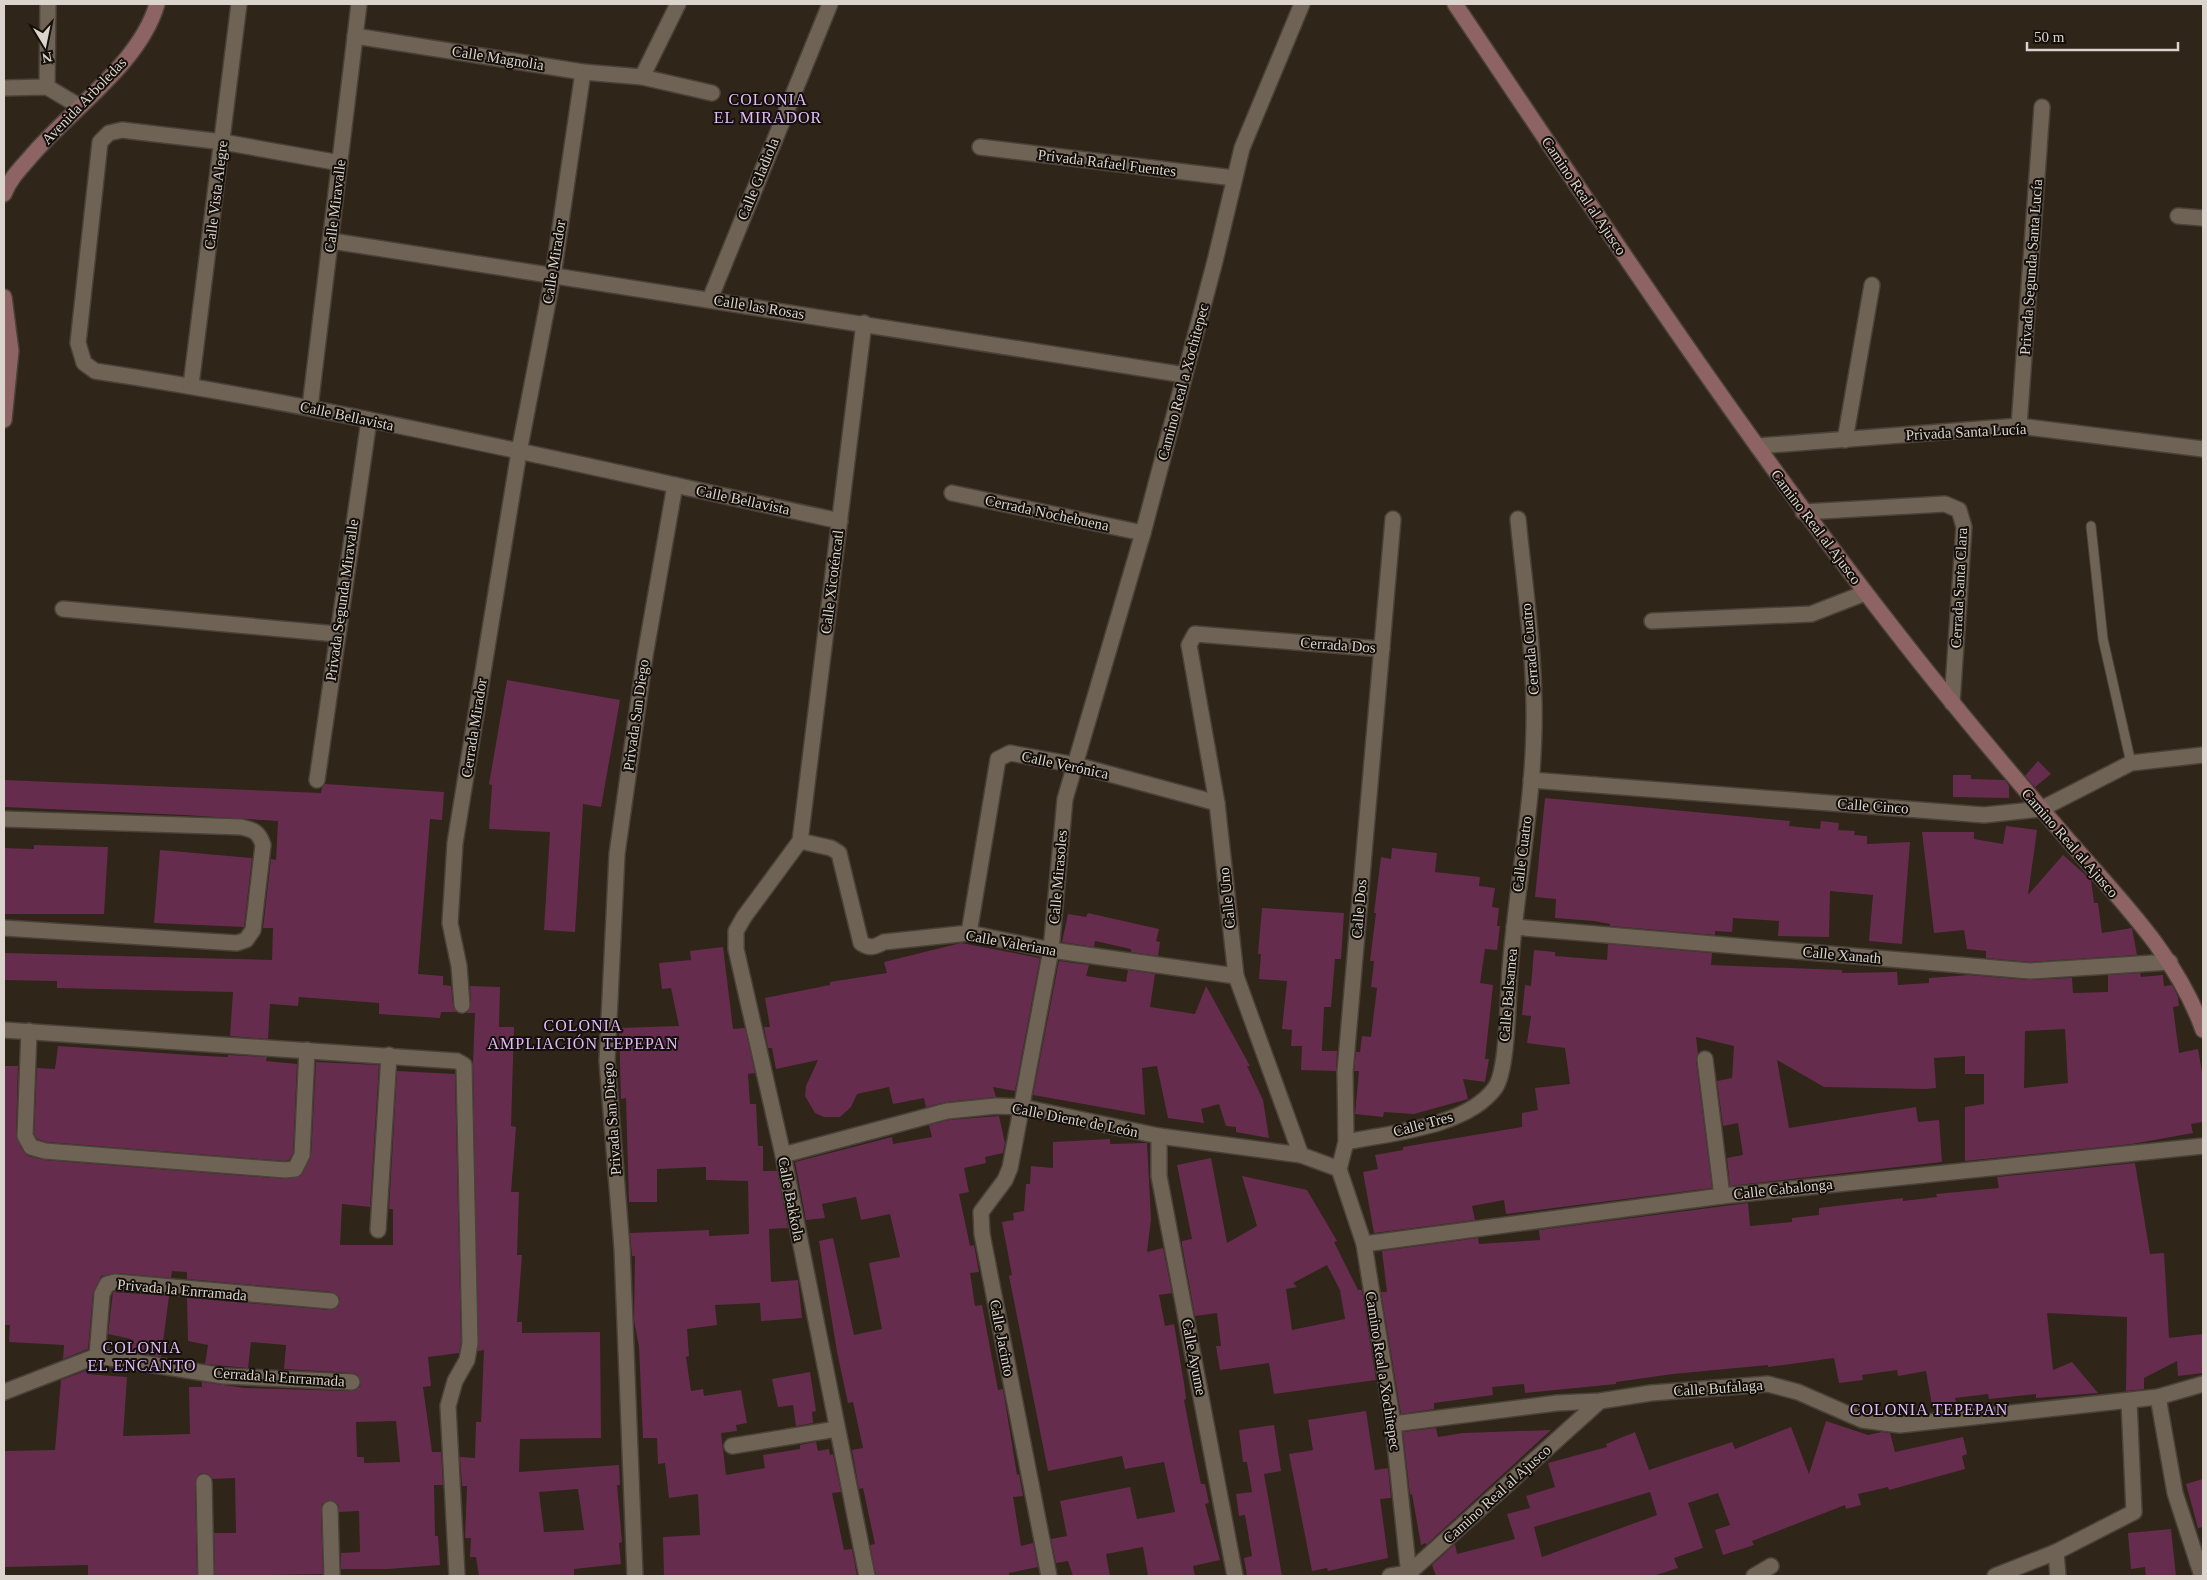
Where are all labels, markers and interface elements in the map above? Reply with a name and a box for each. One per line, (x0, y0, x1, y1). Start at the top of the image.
north arrow (20, 20, 70, 70)
scale bar (2027, 20, 2178, 52)
text: 50 m (2034, 29, 2065, 45)
street label: Calle Magnolia (451, 43, 545, 73)
text: N (41, 49, 53, 66)
street label: Avenida Arboledas (39, 54, 130, 148)
district label: COLONIA EL MIRADOR (714, 91, 822, 126)
street label: Camino Real al Ajusco (1539, 134, 1629, 258)
street label: Calle Gladiola (734, 135, 782, 222)
street label: Calle Vista Alegre (201, 139, 231, 250)
street label: Privada Rafael Fuentes (1037, 147, 1177, 179)
street label: Calle Miravalle (321, 158, 349, 253)
street label: Privada Segunda Santa Lucía (2017, 178, 2045, 355)
street label: Calle Mirador (539, 219, 569, 305)
street label: Calle las Rosas (712, 292, 806, 322)
street label: Camino Real a Xochitepec (1154, 302, 1212, 462)
street label: Calle Bellavista (299, 398, 396, 434)
street label: Privada Santa Lucía (1905, 421, 2027, 443)
street label: Camino Real al Ajusco (1768, 467, 1864, 587)
street label: Calle Bellavista (695, 482, 792, 518)
street label: Cerrada Nochebuena (984, 492, 1111, 534)
street label: Privada Segunda Miravalle (323, 518, 361, 682)
street label: Cerrada Santa Clara (1948, 527, 1970, 649)
street label: Calle Xicoténcatl (818, 529, 846, 635)
street label: Cerrada Cuatro (1518, 602, 1542, 696)
street label: Cerrada Dos (1300, 634, 1376, 656)
street label: Privada San Diego (620, 658, 652, 772)
street label: Cerrada Mirador (458, 677, 490, 779)
street label: Calle Verónica (1020, 748, 1110, 782)
street label: Camino Real al Ajusco (2018, 785, 2122, 901)
street label: Calle Cinco (1837, 796, 1909, 816)
street label: Calle Cuatro (1509, 815, 1535, 893)
street label: Calle Mirasoles (1046, 829, 1070, 925)
street label: Calle Uno (1216, 867, 1238, 929)
street label: Calle Dos (1348, 878, 1370, 939)
street label: Calle Valeriana (964, 927, 1058, 959)
street label: Calle Xanath (1802, 944, 1882, 966)
street label: Calle Balsamea (1496, 947, 1520, 1042)
district label: COLONIA AMPLIACIÓN TEPEPAN (488, 1017, 678, 1052)
street label: Privada San Diego (600, 1062, 624, 1176)
street label: Calle Diente de León (1011, 1100, 1140, 1140)
street label: Calle Tres (1391, 1108, 1455, 1140)
street label: Calle Bakkola (775, 1156, 807, 1243)
street label: Calle Cabalonga (1733, 1176, 1834, 1202)
street label: Privada la Enrramada (117, 1276, 248, 1304)
street label: Camino Real a Xochitepec (1362, 1290, 1404, 1452)
street label: Calle Jacinto (987, 1298, 1017, 1378)
street label: Calle Ayume (1179, 1318, 1209, 1397)
district label: COLONIA EL ENCANTO (87, 1339, 197, 1374)
street label: Cerrada la Enrramada (213, 1364, 346, 1390)
street label: Calle Bufalaga (1673, 1377, 1764, 1399)
district label: COLONIA TEPEPAN (1850, 1401, 2008, 1418)
street label: Camino Real al Ajusco (1440, 1442, 1554, 1546)

